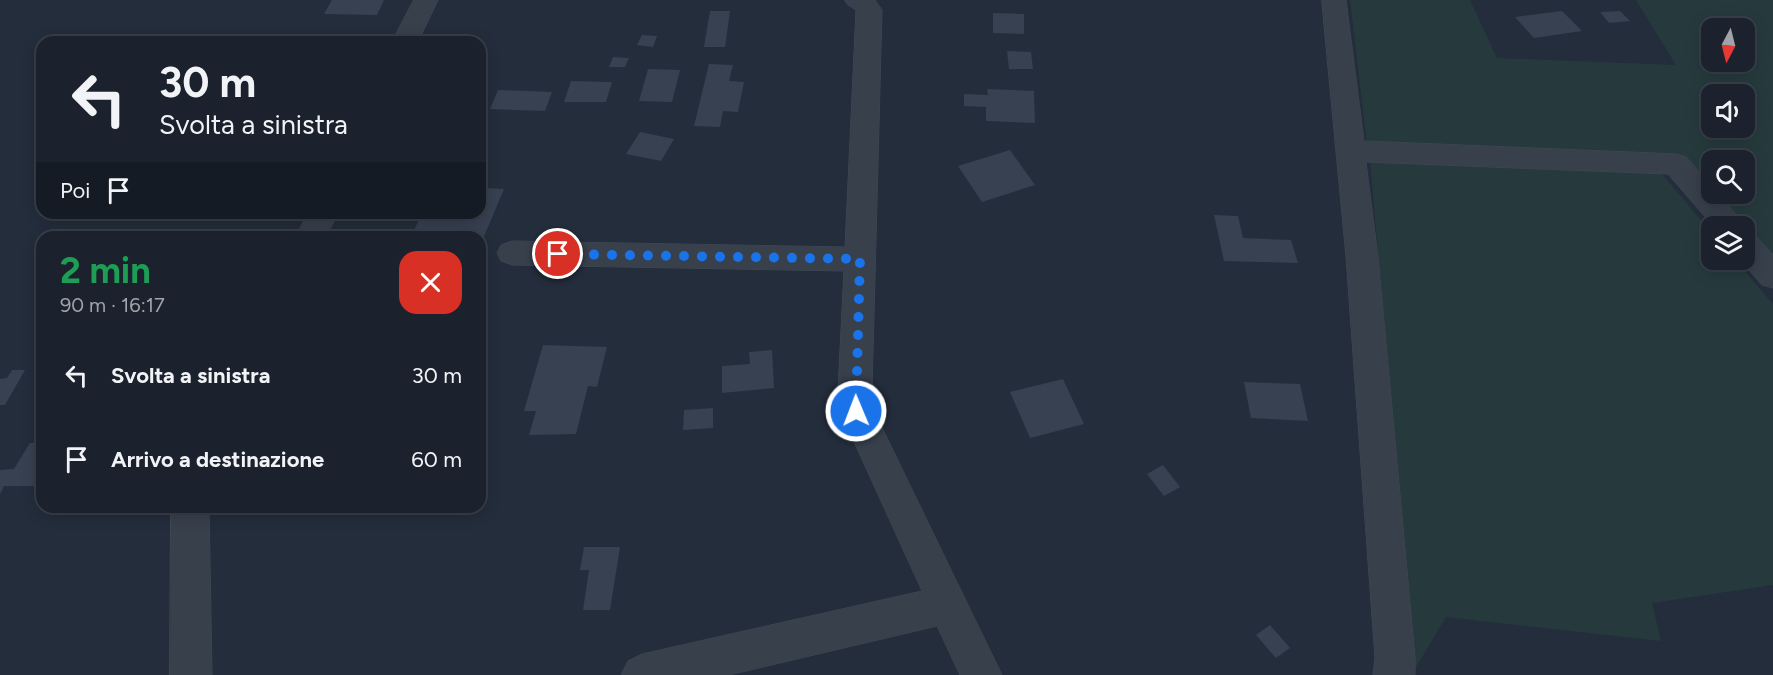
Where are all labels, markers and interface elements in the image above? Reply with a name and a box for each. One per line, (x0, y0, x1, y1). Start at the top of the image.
north arrow (1701, 18, 1755, 72)
map controls (1701, 18, 1755, 270)
text: 30 m (159, 57, 256, 108)
icon: left (60, 60, 138, 138)
button: sound (1701, 84, 1755, 138)
text: Svolta a sinistra (159, 108, 348, 141)
button: search (1701, 150, 1755, 204)
icon: arrive (102, 174, 135, 207)
text: Poi (60, 177, 90, 204)
button: layers (1701, 216, 1755, 270)
pin (532, 228, 583, 279)
icon: arrive (541, 237, 574, 270)
text: 2 min (60, 249, 151, 292)
button: close (399, 251, 462, 314)
text: 90 m · 16:17 (60, 293, 165, 317)
icon: left (60, 359, 93, 392)
text: Svolta a sinistra (111, 362, 270, 389)
text: 30 m (412, 362, 462, 389)
position arrow (824, 379, 888, 443)
icon: arrive (60, 443, 93, 476)
text: Arrivo a destinazione (111, 446, 324, 473)
text: 60 m (411, 446, 462, 473)

